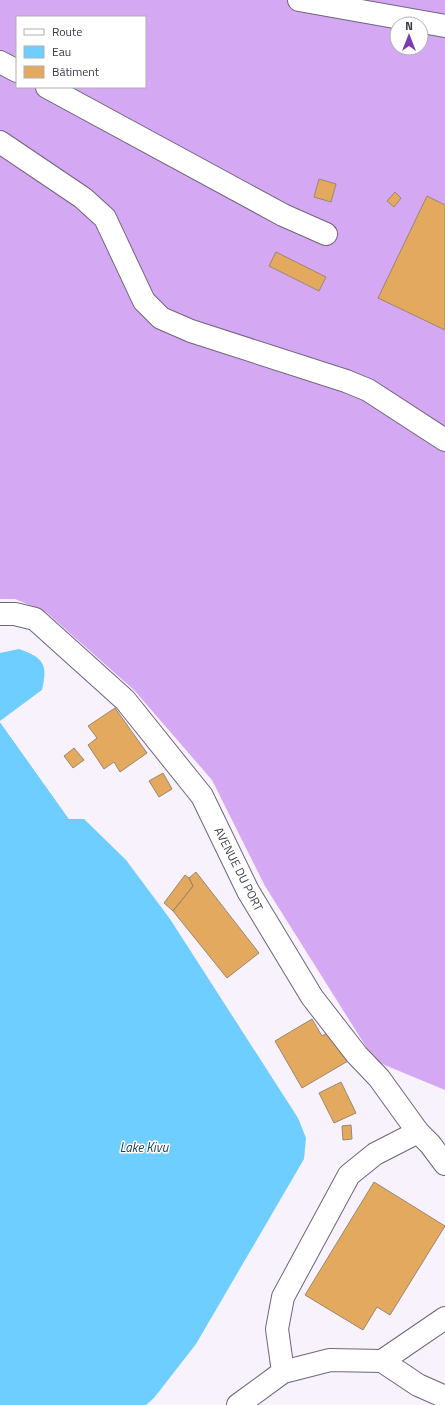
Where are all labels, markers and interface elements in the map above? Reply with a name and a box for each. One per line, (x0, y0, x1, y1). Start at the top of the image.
legend (16, 16, 146, 88)
north arrow (389, 16, 429, 56)
text: N (405, 18, 413, 34)
text: Route (52, 22, 82, 41)
text: Eau (52, 42, 71, 61)
text: Bâtiment (52, 62, 100, 81)
street label: AVENUE DU PORT (210, 824, 269, 915)
water label: Lake Kivu (120, 1137, 170, 1157)

